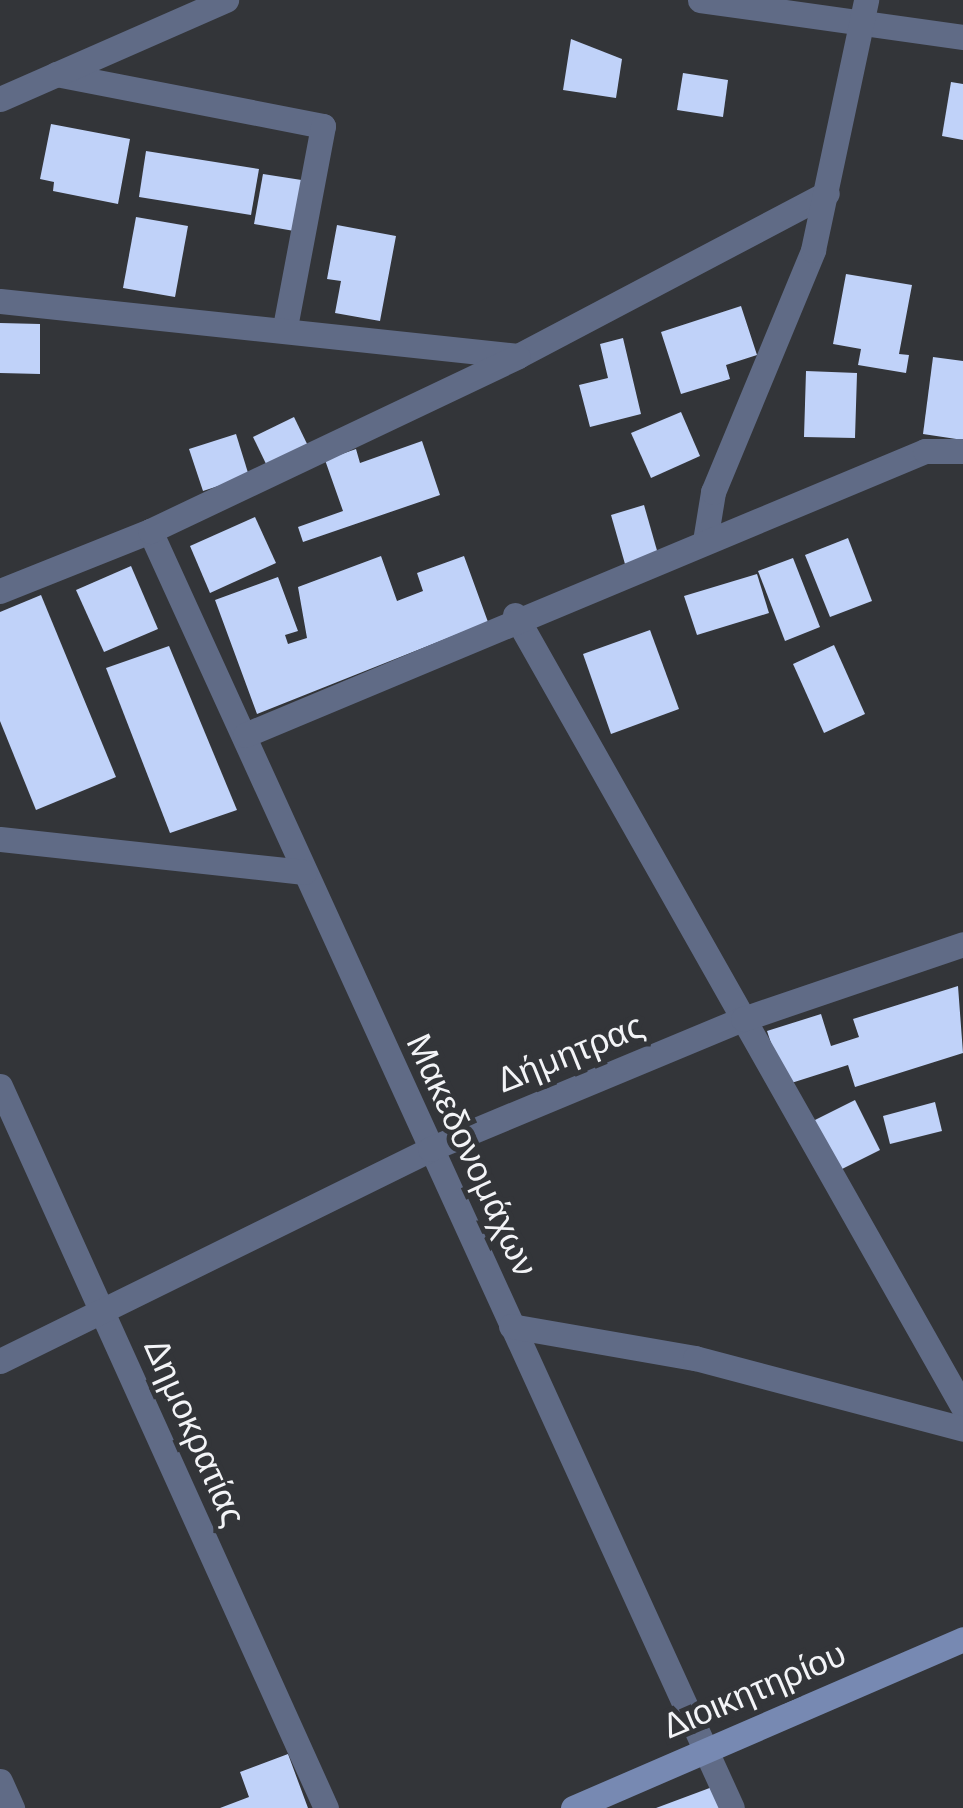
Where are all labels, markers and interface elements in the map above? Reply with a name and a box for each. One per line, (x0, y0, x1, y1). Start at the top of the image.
street label: Δήμητρας (490, 1005, 650, 1101)
street label: Μακεδονομάχων (397, 1027, 547, 1283)
street label: Δημοκρατίας (135, 1332, 255, 1532)
street label: Διοικητηρίου (656, 1633, 852, 1747)

